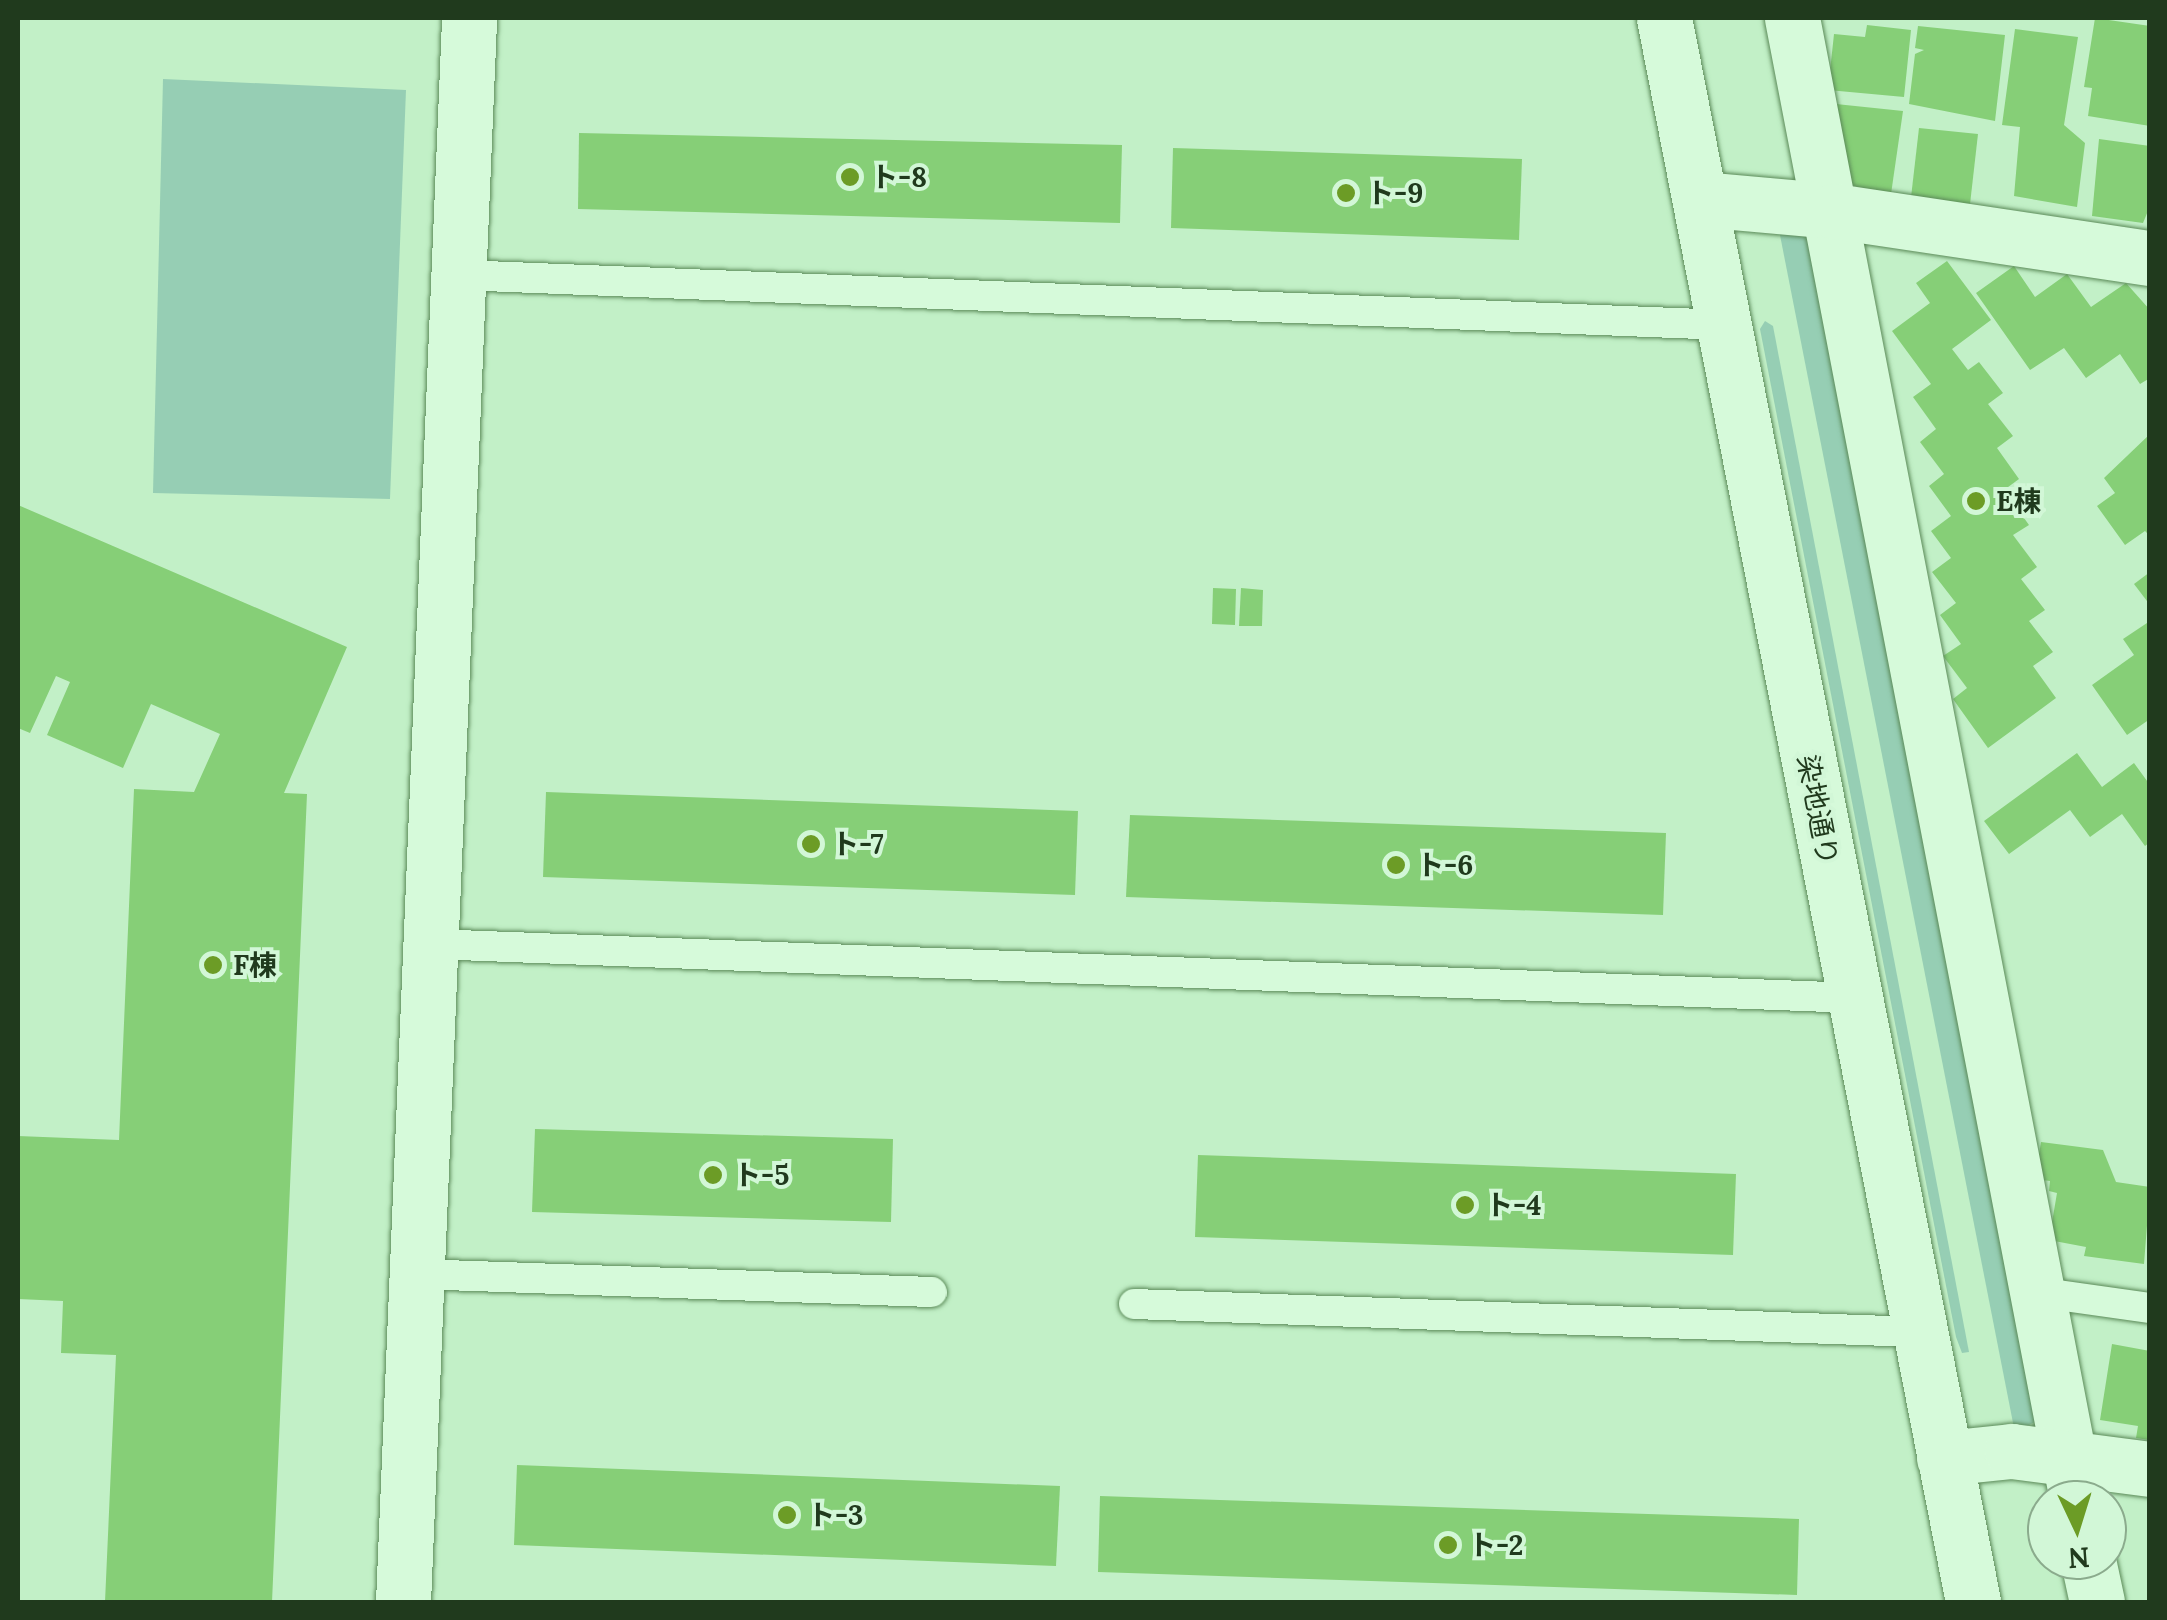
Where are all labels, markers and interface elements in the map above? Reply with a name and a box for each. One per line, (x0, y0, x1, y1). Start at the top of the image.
place label: ト-8 (870, 160, 927, 194)
marker: ト-8 (839, 166, 861, 188)
place label: ト-9 (1366, 176, 1423, 210)
marker: ト-9 (1335, 182, 1357, 204)
place label: E棟 (1996, 484, 2041, 518)
marker: E棟 (1965, 490, 1987, 512)
street label: 染地通り (1791, 752, 1845, 868)
place label: ト-7 (831, 827, 884, 861)
marker: ト-7 (800, 833, 822, 855)
place label: ト-6 (1416, 848, 1473, 882)
marker: ト-6 (1385, 854, 1407, 876)
place label: F棟 (233, 948, 277, 982)
marker: F棟 (202, 954, 224, 976)
place label: ト-5 (733, 1158, 789, 1192)
marker: ト-5 (702, 1164, 724, 1186)
place label: ト-4 (1485, 1188, 1542, 1222)
marker: ト-4 (1454, 1194, 1476, 1216)
north arrow (2027, 1480, 2127, 1580)
place label: ト-3 (807, 1498, 863, 1532)
marker: ト-3 (776, 1504, 798, 1526)
place label: ト-2 (1468, 1528, 1523, 1562)
marker: ト-2 (1437, 1534, 1459, 1556)
text: N (2067, 1539, 2091, 1577)

